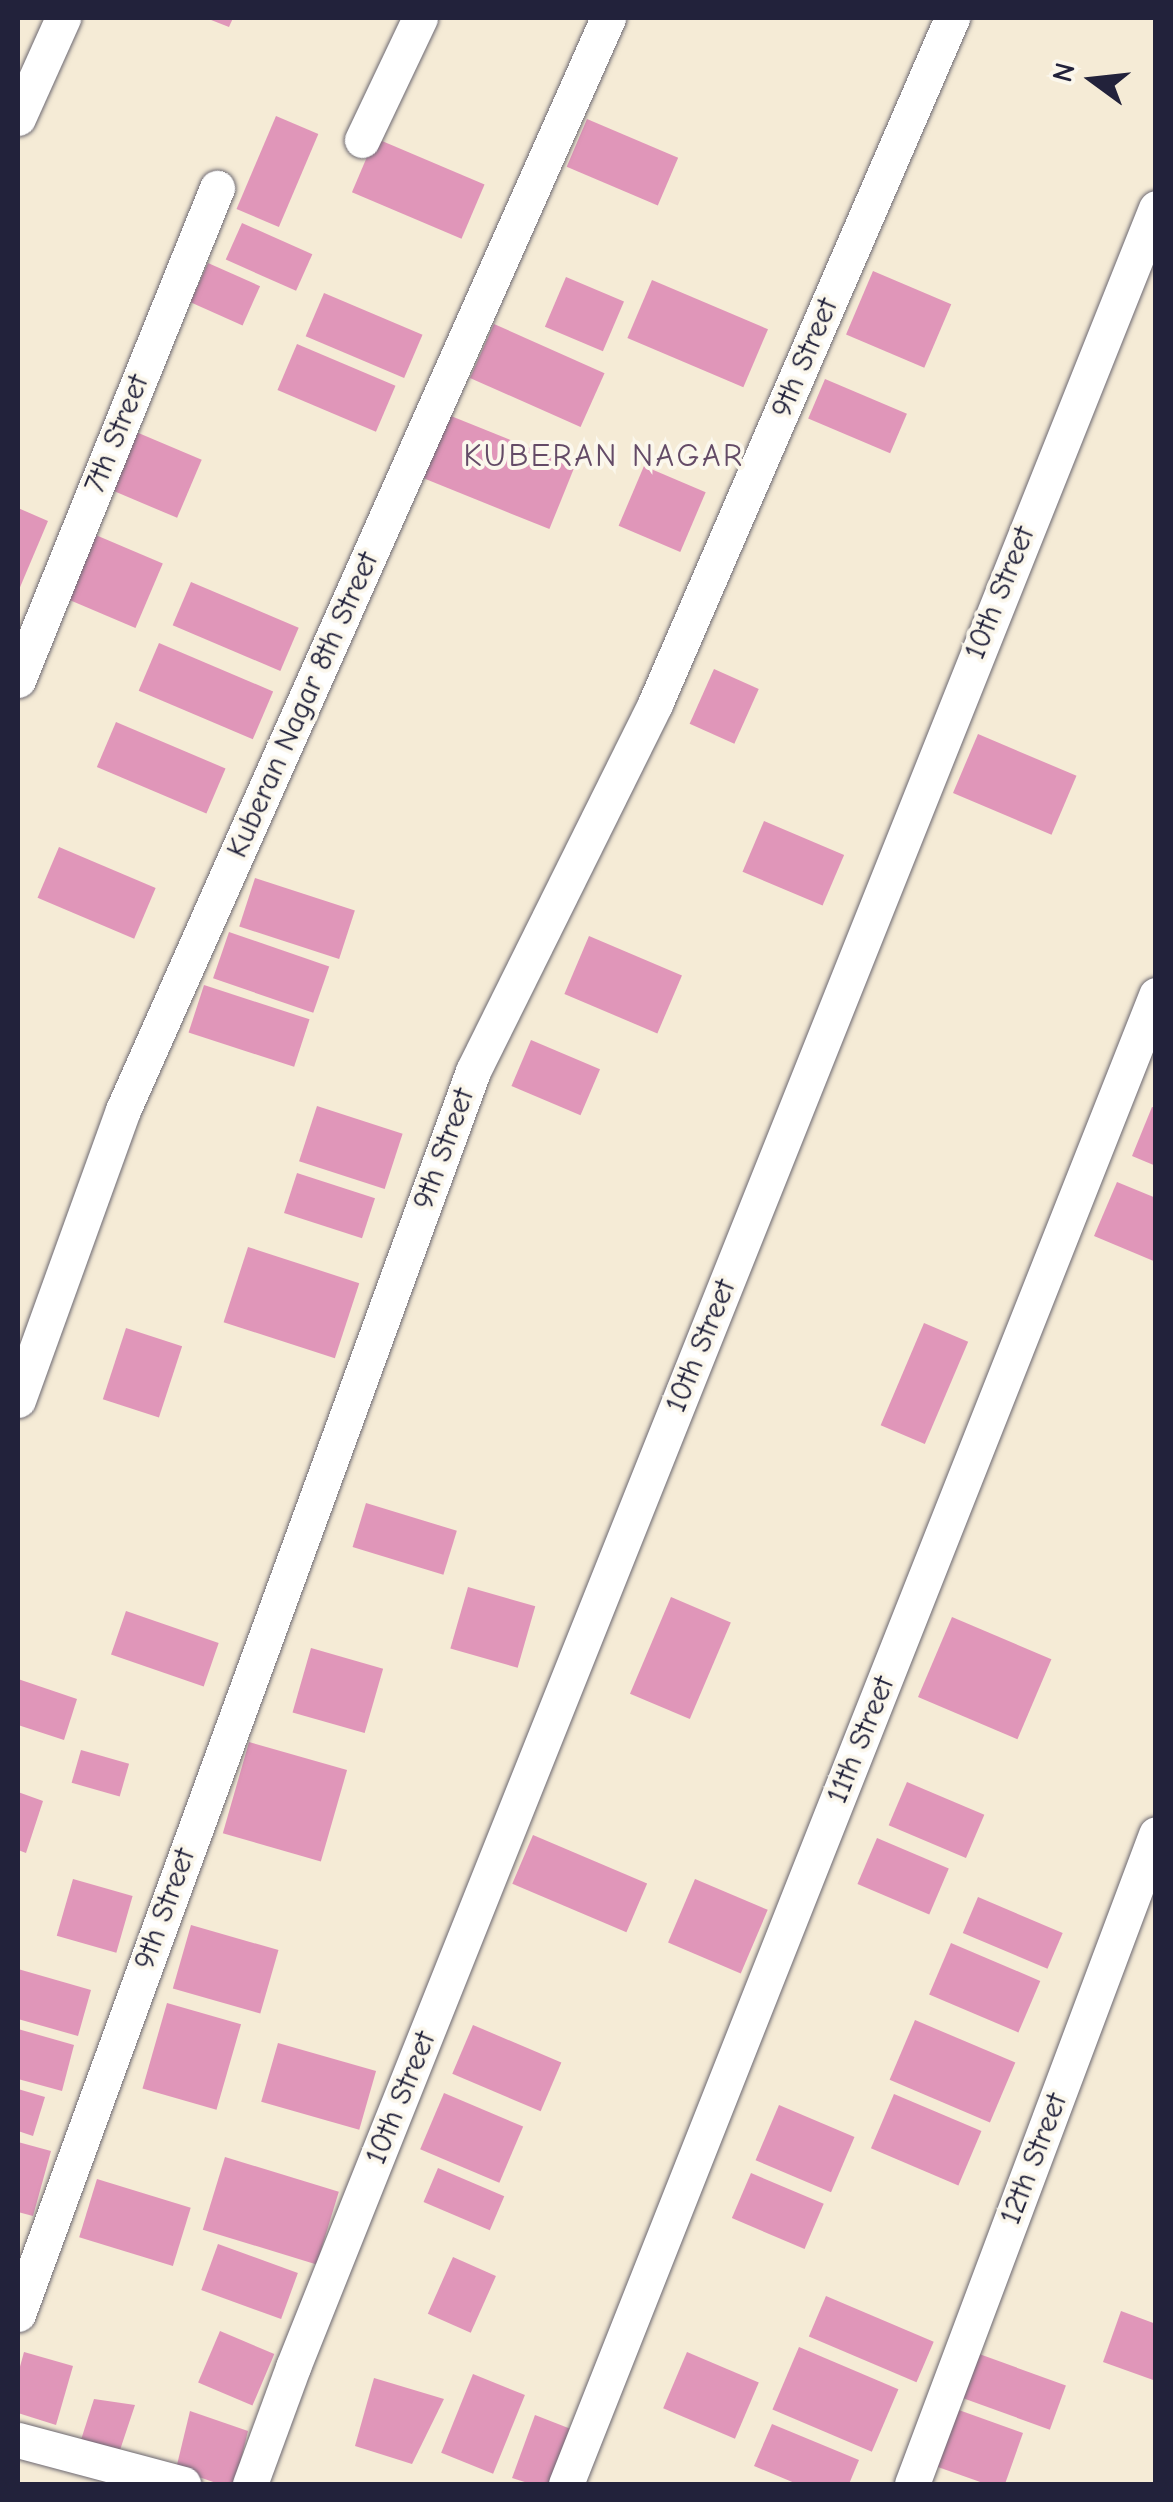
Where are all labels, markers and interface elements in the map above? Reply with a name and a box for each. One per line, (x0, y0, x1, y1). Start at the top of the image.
north arrow (1043, 30, 1143, 130)
text: N (1046, 59, 1082, 85)
street label: 9th Street (764, 293, 846, 423)
street label: 7th Street (77, 370, 157, 498)
district label: KUBERAN NAGAR (463, 437, 745, 475)
street label: 10th Street (957, 521, 1043, 665)
street label: Kuberan Nagar 8th Street (219, 547, 387, 863)
street label: 9th Street (406, 1084, 482, 1214)
street label: 10th Street (658, 1274, 744, 1418)
street label: 11th Street (819, 1671, 903, 1809)
street label: 9th Street (127, 1844, 203, 1974)
street label: 10th Street (358, 2026, 444, 2170)
street label: 12th Street (993, 2088, 1075, 2230)

